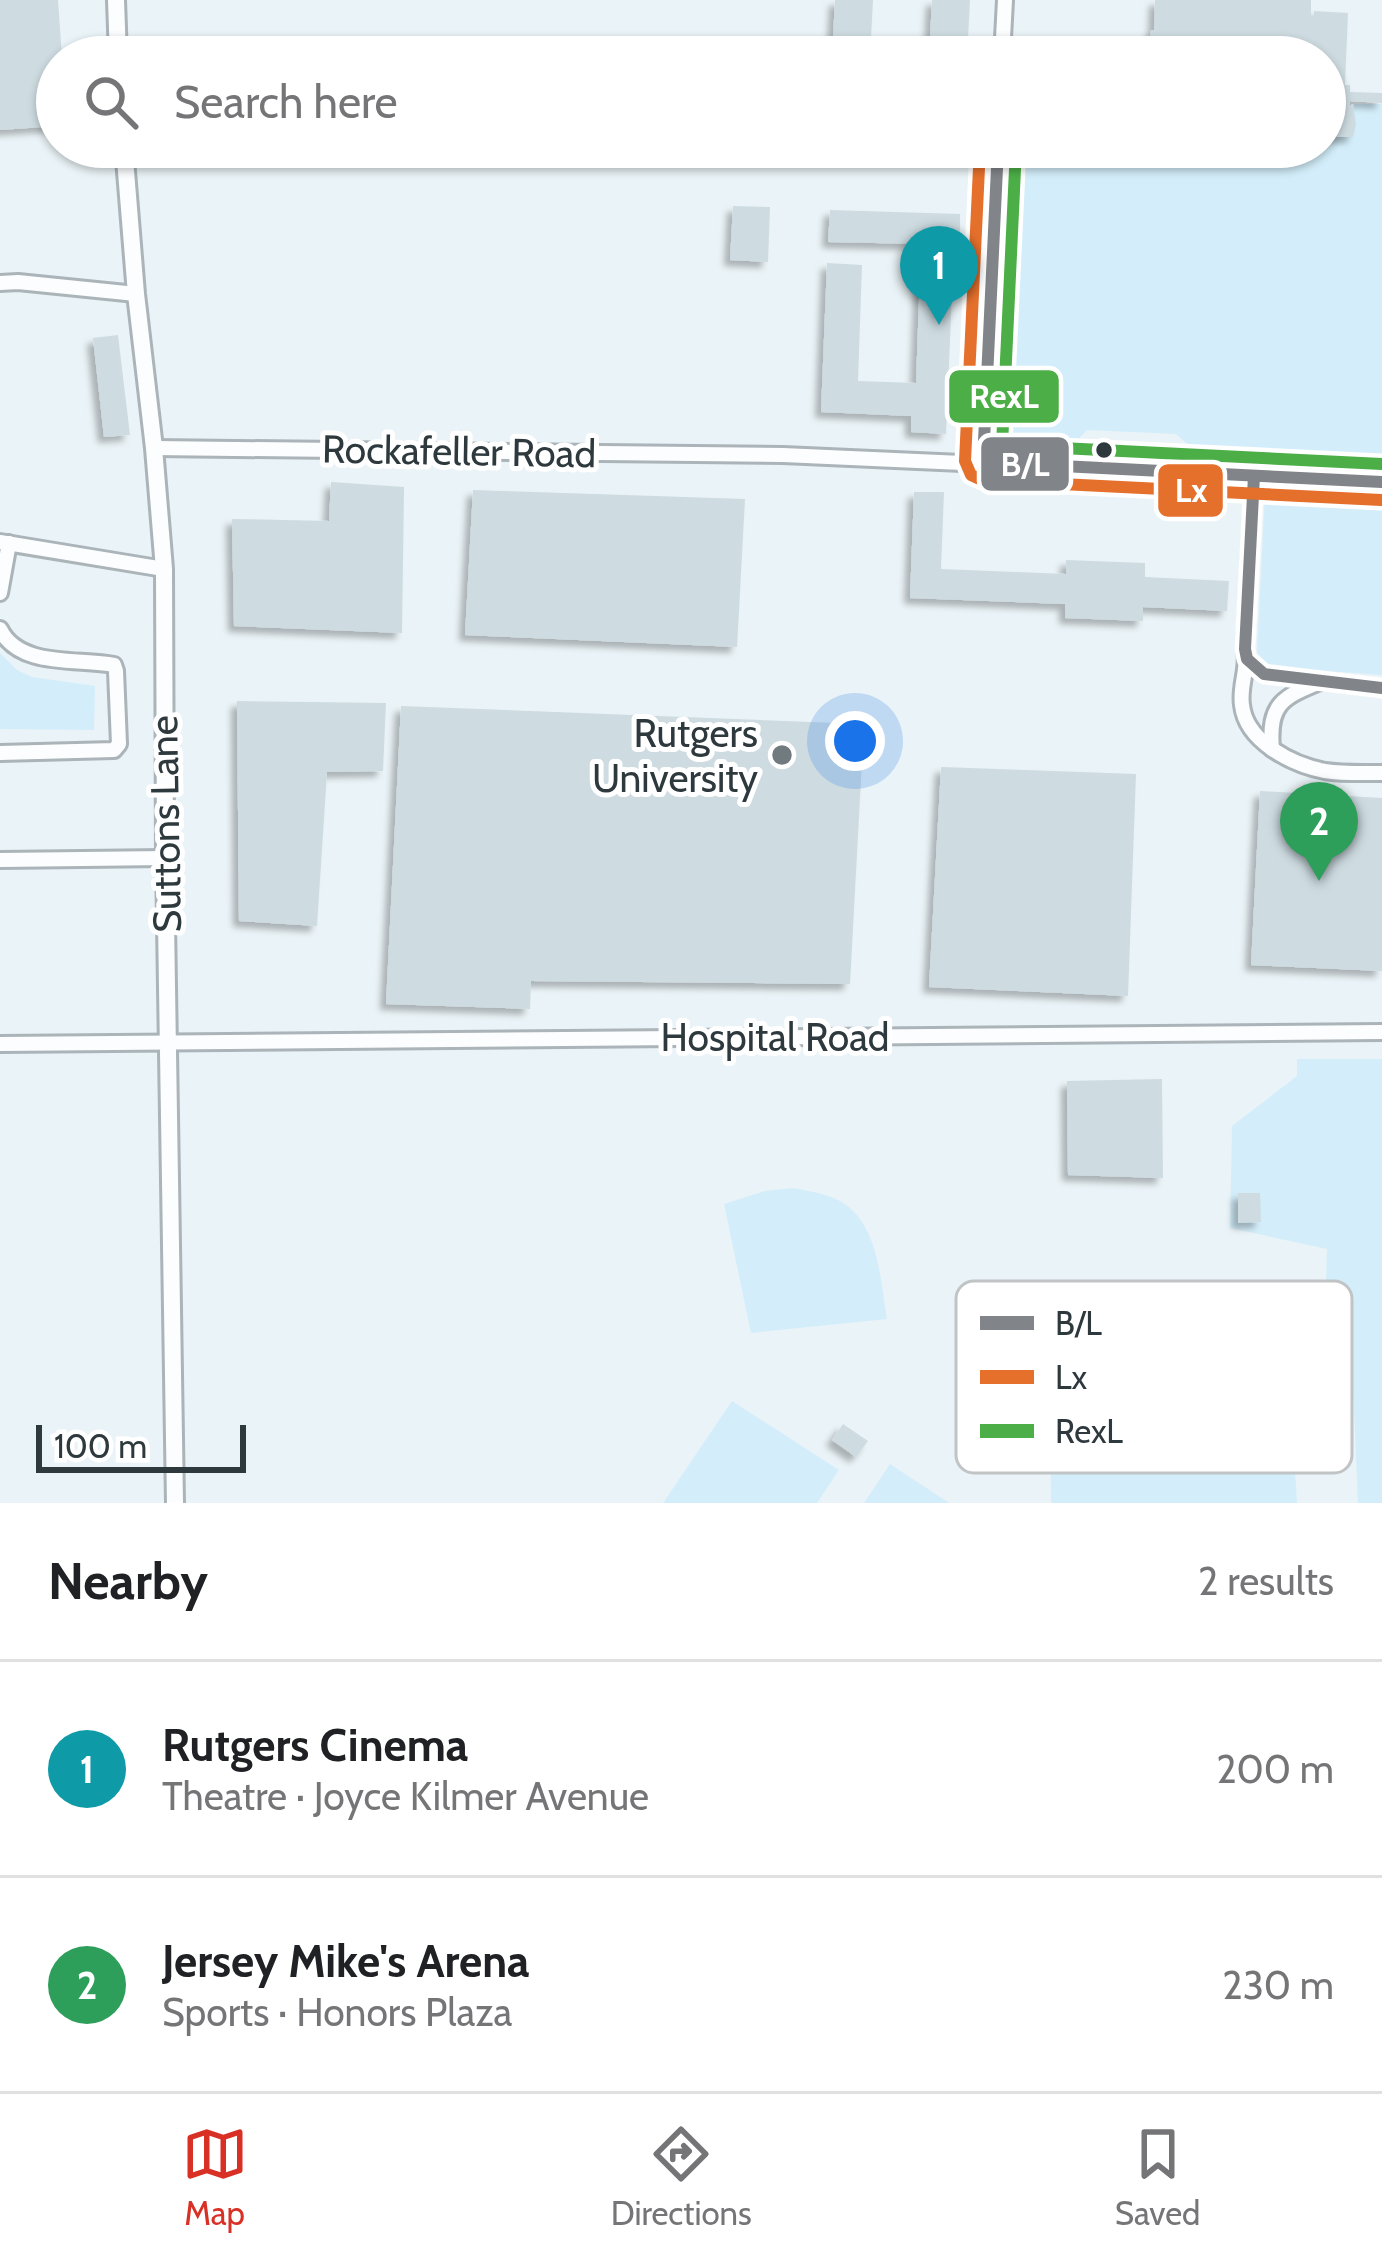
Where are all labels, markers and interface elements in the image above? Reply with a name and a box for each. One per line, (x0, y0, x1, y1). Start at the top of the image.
search box (36, 36, 1346, 168)
icon: search (78, 69, 144, 135)
text: Search here (174, 75, 398, 129)
pin: 1 (900, 226, 978, 325)
line badge: RexL (947, 368, 1061, 425)
text: RexL (969, 376, 1039, 416)
street label: Rockafeller Road (322, 425, 596, 477)
line badge: B/L (979, 435, 1071, 493)
unlabelled marker (1093, 439, 1115, 461)
text: B/L (1000, 444, 1050, 484)
line badge: Lx (1156, 462, 1225, 519)
text: Lx (1175, 470, 1207, 510)
place label: Rutgers University (592, 709, 758, 802)
your location (825, 711, 885, 771)
street label: Suttons Lane (139, 715, 191, 933)
marker: Rutgers University (769, 742, 795, 768)
pin: 2 (1280, 782, 1358, 881)
street label: Hospital Road (660, 1013, 890, 1061)
legend (956, 1281, 1352, 1473)
text: B/L (1055, 1303, 1102, 1343)
text: Lx (1055, 1357, 1088, 1397)
text: RexL (1055, 1411, 1123, 1451)
scale bar (36, 1419, 246, 1472)
text: 100 m (54, 1426, 147, 1466)
text: Nearby (48, 1550, 208, 1612)
text: 2 results (1198, 1557, 1334, 1605)
text: Rutgers Cinema (162, 1718, 468, 1772)
text: 1 (80, 1745, 94, 1793)
text: 200 m (1216, 1745, 1334, 1793)
text: Theatre · Joyce Kilmer Avenue (162, 1772, 649, 1820)
text: Jersey Mike's Arena (162, 1934, 529, 1988)
text: 2 (77, 1961, 97, 2009)
text: 230 m (1222, 1961, 1334, 2009)
text: Sports · Honors Plaza (162, 1988, 512, 2036)
tab: Map (182, 2121, 248, 2233)
tab: Directions (611, 2121, 752, 2233)
tab: Saved (1115, 2121, 1200, 2233)

